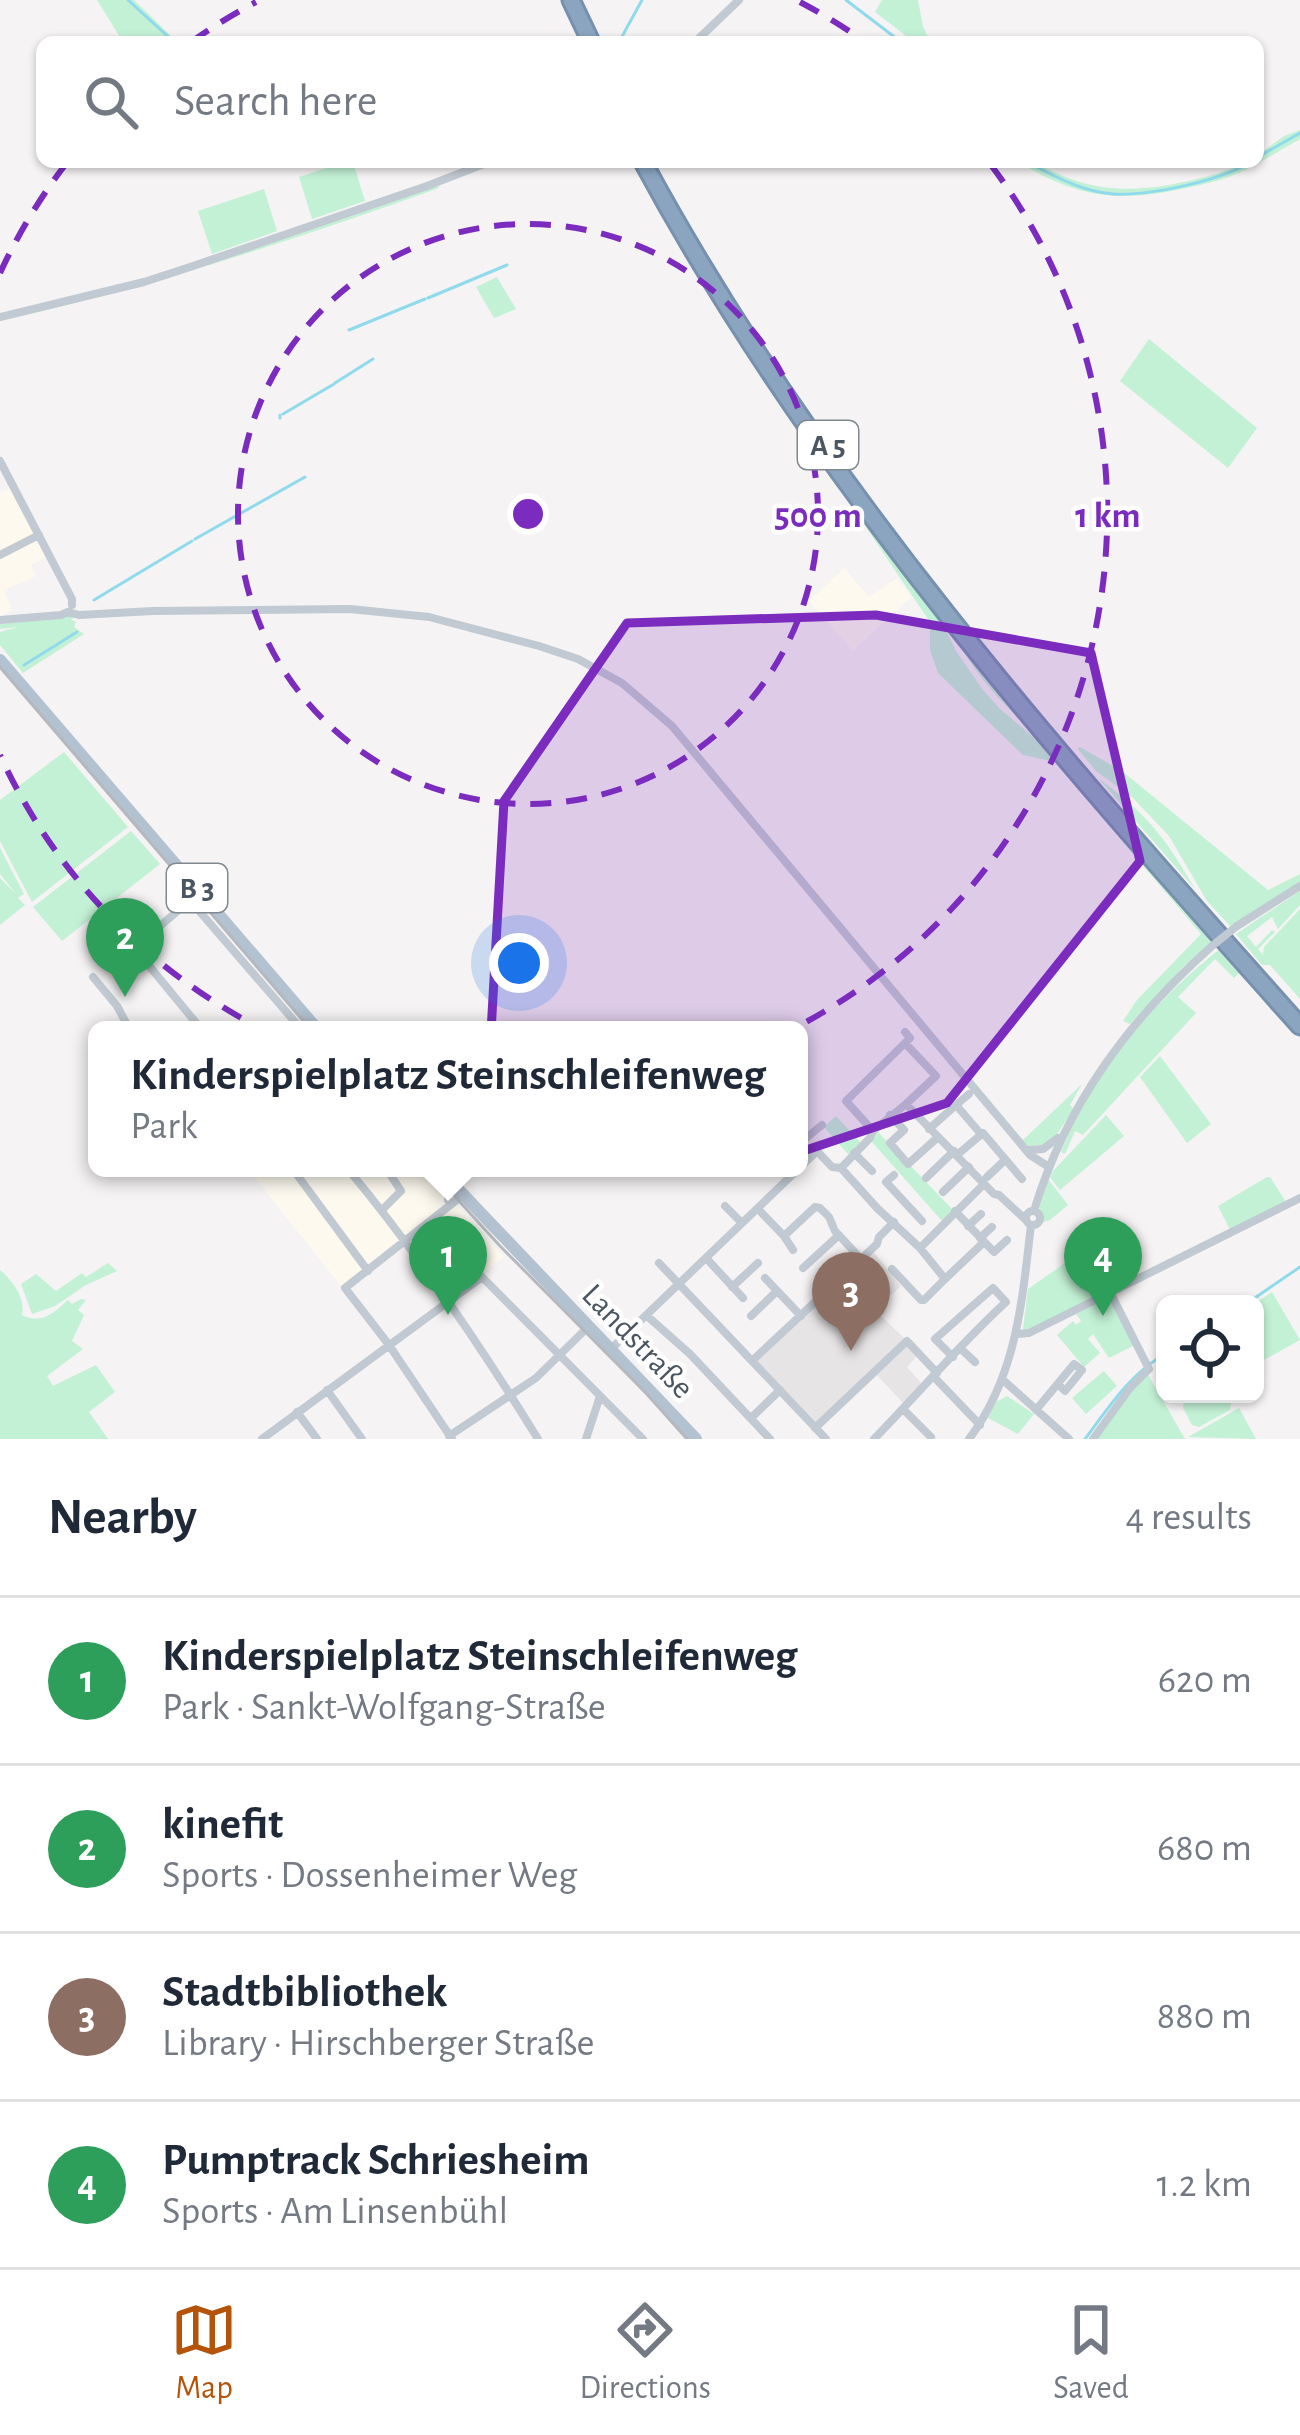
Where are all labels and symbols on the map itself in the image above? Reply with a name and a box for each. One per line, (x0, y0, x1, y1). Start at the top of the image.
road number: A 5 (798, 421, 858, 469)
centre of rings (507, 493, 549, 535)
text: 500 m (774, 498, 862, 534)
text: 1 km (1075, 498, 1141, 534)
road number: B 3 (167, 864, 227, 912)
pin: 2 (86, 898, 164, 997)
your location (489, 933, 549, 993)
pin: 1 (409, 1216, 487, 1315)
pin: 4 (1064, 1217, 1142, 1316)
pin: 3 (812, 1252, 890, 1351)
street label: Landstraße (575, 1278, 699, 1405)

